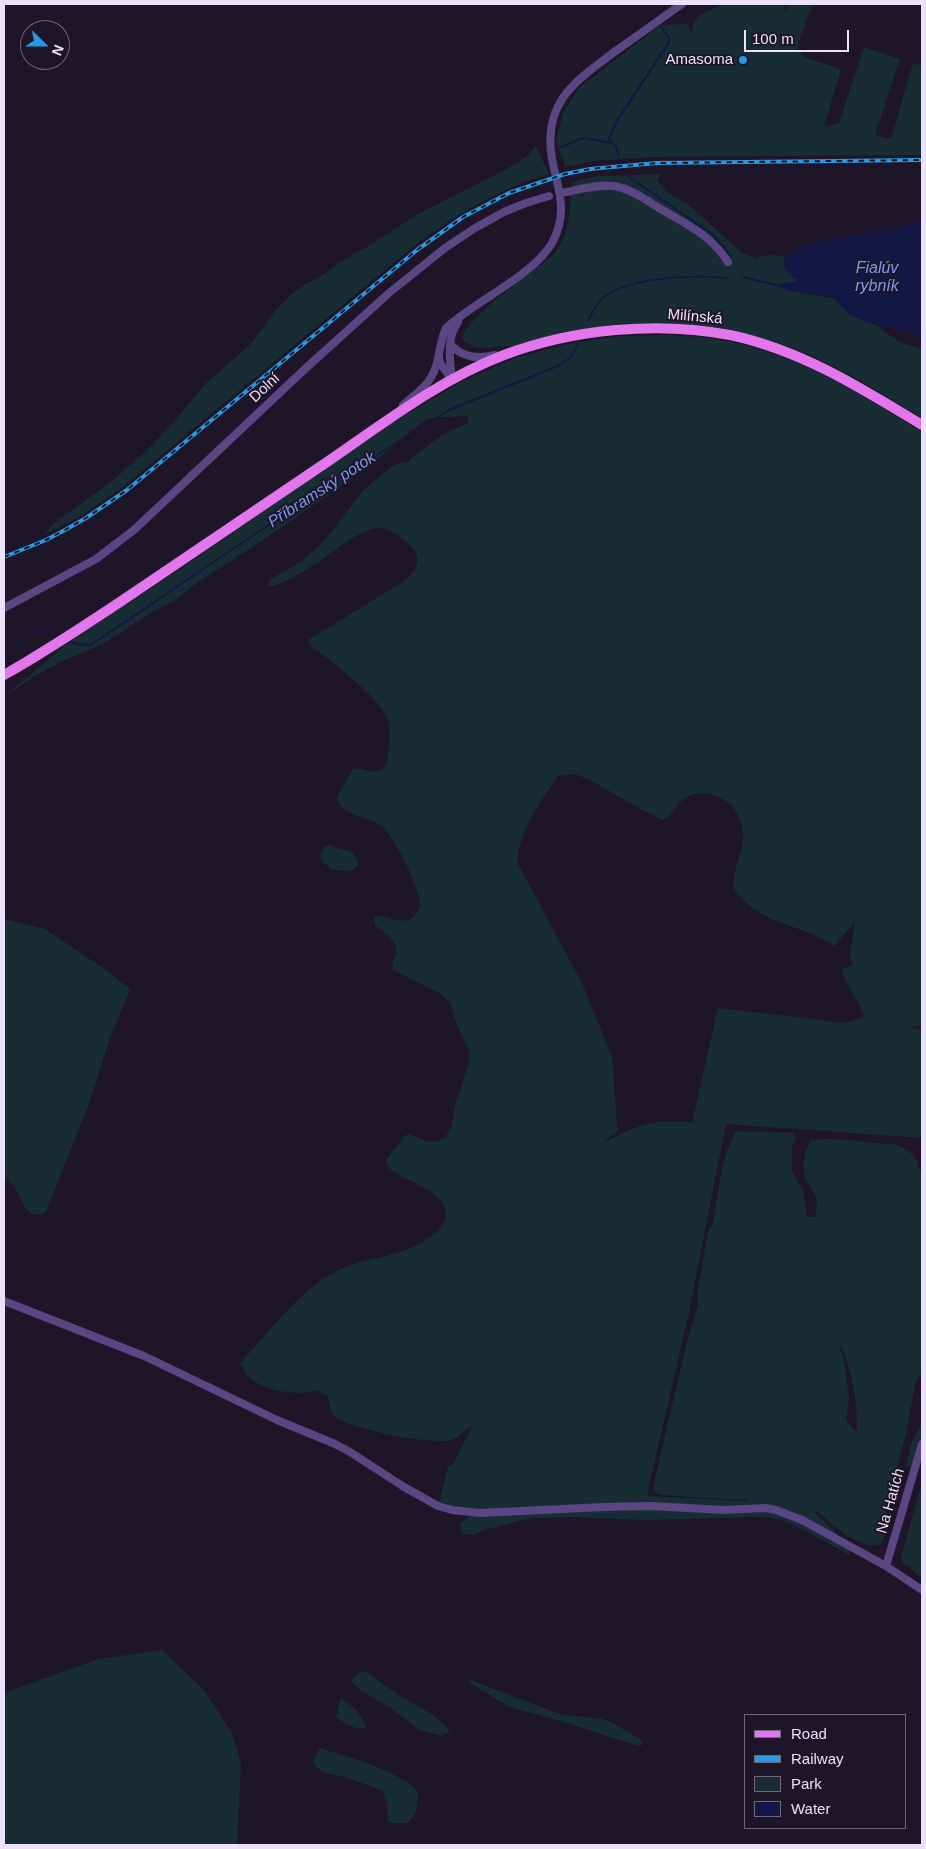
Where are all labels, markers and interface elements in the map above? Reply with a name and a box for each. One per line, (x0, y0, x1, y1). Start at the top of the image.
north arrow (20, 20, 70, 70)
scale bar (746, 20, 851, 52)
text: 100 m (752, 30, 794, 47)
text: N (49, 43, 67, 58)
place label: Amasoma (665, 51, 733, 69)
marker: Amasoma (737, 54, 749, 66)
water label: Fialúv rybník (855, 259, 899, 297)
street label: Milínská (667, 306, 723, 328)
street label: Dolní (246, 369, 284, 407)
water label: Příbramský potok (265, 448, 379, 532)
street label: Na Hatích (873, 1466, 909, 1536)
legend (744, 1714, 906, 1829)
text: Road (791, 1725, 827, 1742)
text: Railway (791, 1750, 844, 1767)
text: Park (791, 1775, 822, 1792)
text: Water (791, 1800, 830, 1817)

